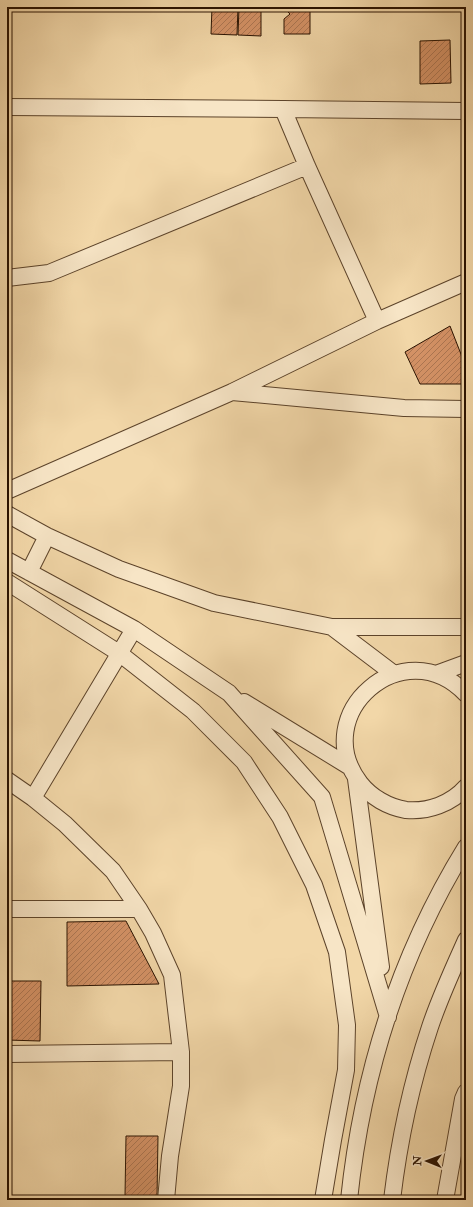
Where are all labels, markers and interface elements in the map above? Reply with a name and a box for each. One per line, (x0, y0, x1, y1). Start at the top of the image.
north arrow (407, 1141, 447, 1181)
text: N (411, 1155, 424, 1167)

